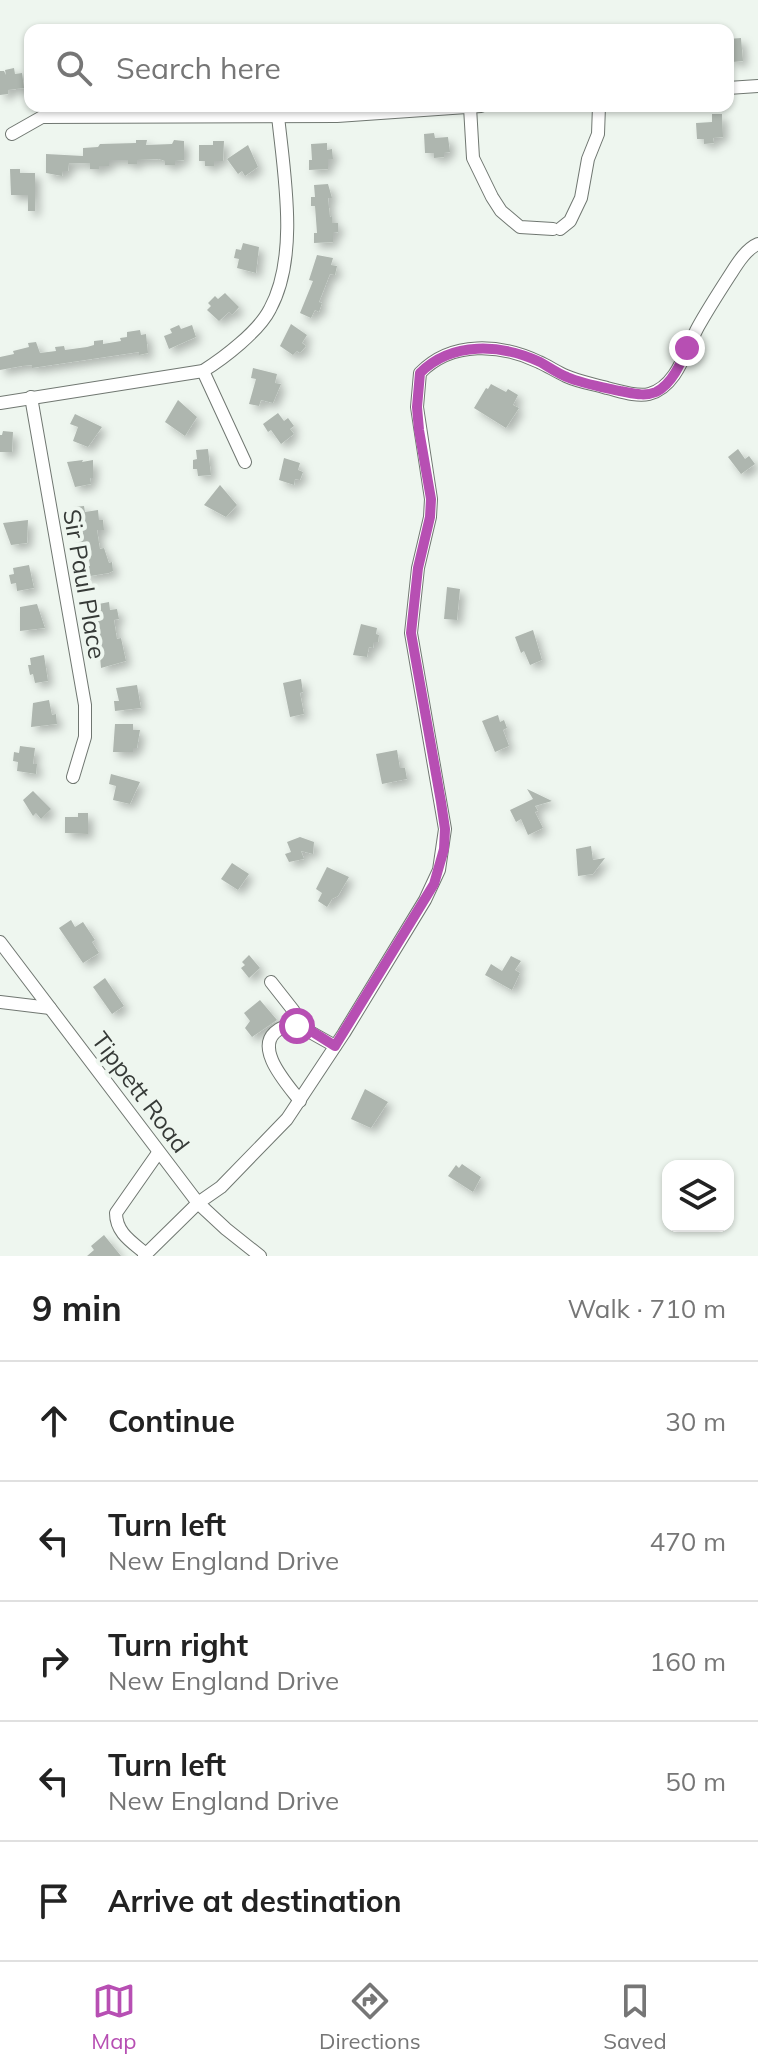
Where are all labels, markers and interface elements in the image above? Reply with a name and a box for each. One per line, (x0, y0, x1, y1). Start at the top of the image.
search box (24, 24, 734, 112)
icon: search (52, 46, 96, 90)
text: Search here (116, 49, 281, 87)
route end (669, 330, 705, 366)
street label: Sir Paul Place (57, 507, 113, 661)
route start (279, 1008, 315, 1044)
street label: Tippett Road (86, 1026, 196, 1158)
map controls (662, 1160, 734, 1232)
button: layers (662, 1160, 734, 1232)
text: 9 min (32, 1287, 122, 1330)
text: Walk · 710 m (567, 1292, 726, 1325)
icon: ahead (32, 1399, 76, 1443)
text: Continue (108, 1402, 235, 1440)
text: 30 m (665, 1405, 726, 1438)
text: Turn left (108, 1506, 226, 1544)
icon: left (32, 1519, 76, 1563)
text: 470 m (650, 1525, 726, 1558)
text: New England Drive (108, 1544, 339, 1577)
text: Turn right (108, 1626, 248, 1664)
icon: right (32, 1639, 76, 1683)
text: 160 m (650, 1645, 726, 1678)
text: New England Drive (108, 1664, 339, 1697)
text: Turn left (108, 1746, 226, 1784)
icon: left (32, 1759, 76, 1803)
text: 50 m (665, 1765, 726, 1798)
text: New England Drive (108, 1784, 339, 1817)
icon: arrive (32, 1879, 76, 1923)
text: Arrive at destination (108, 1882, 402, 1920)
tab: Map (91, 1979, 137, 2055)
tab: Directions (319, 1979, 421, 2055)
tab: Saved (603, 1979, 667, 2055)

